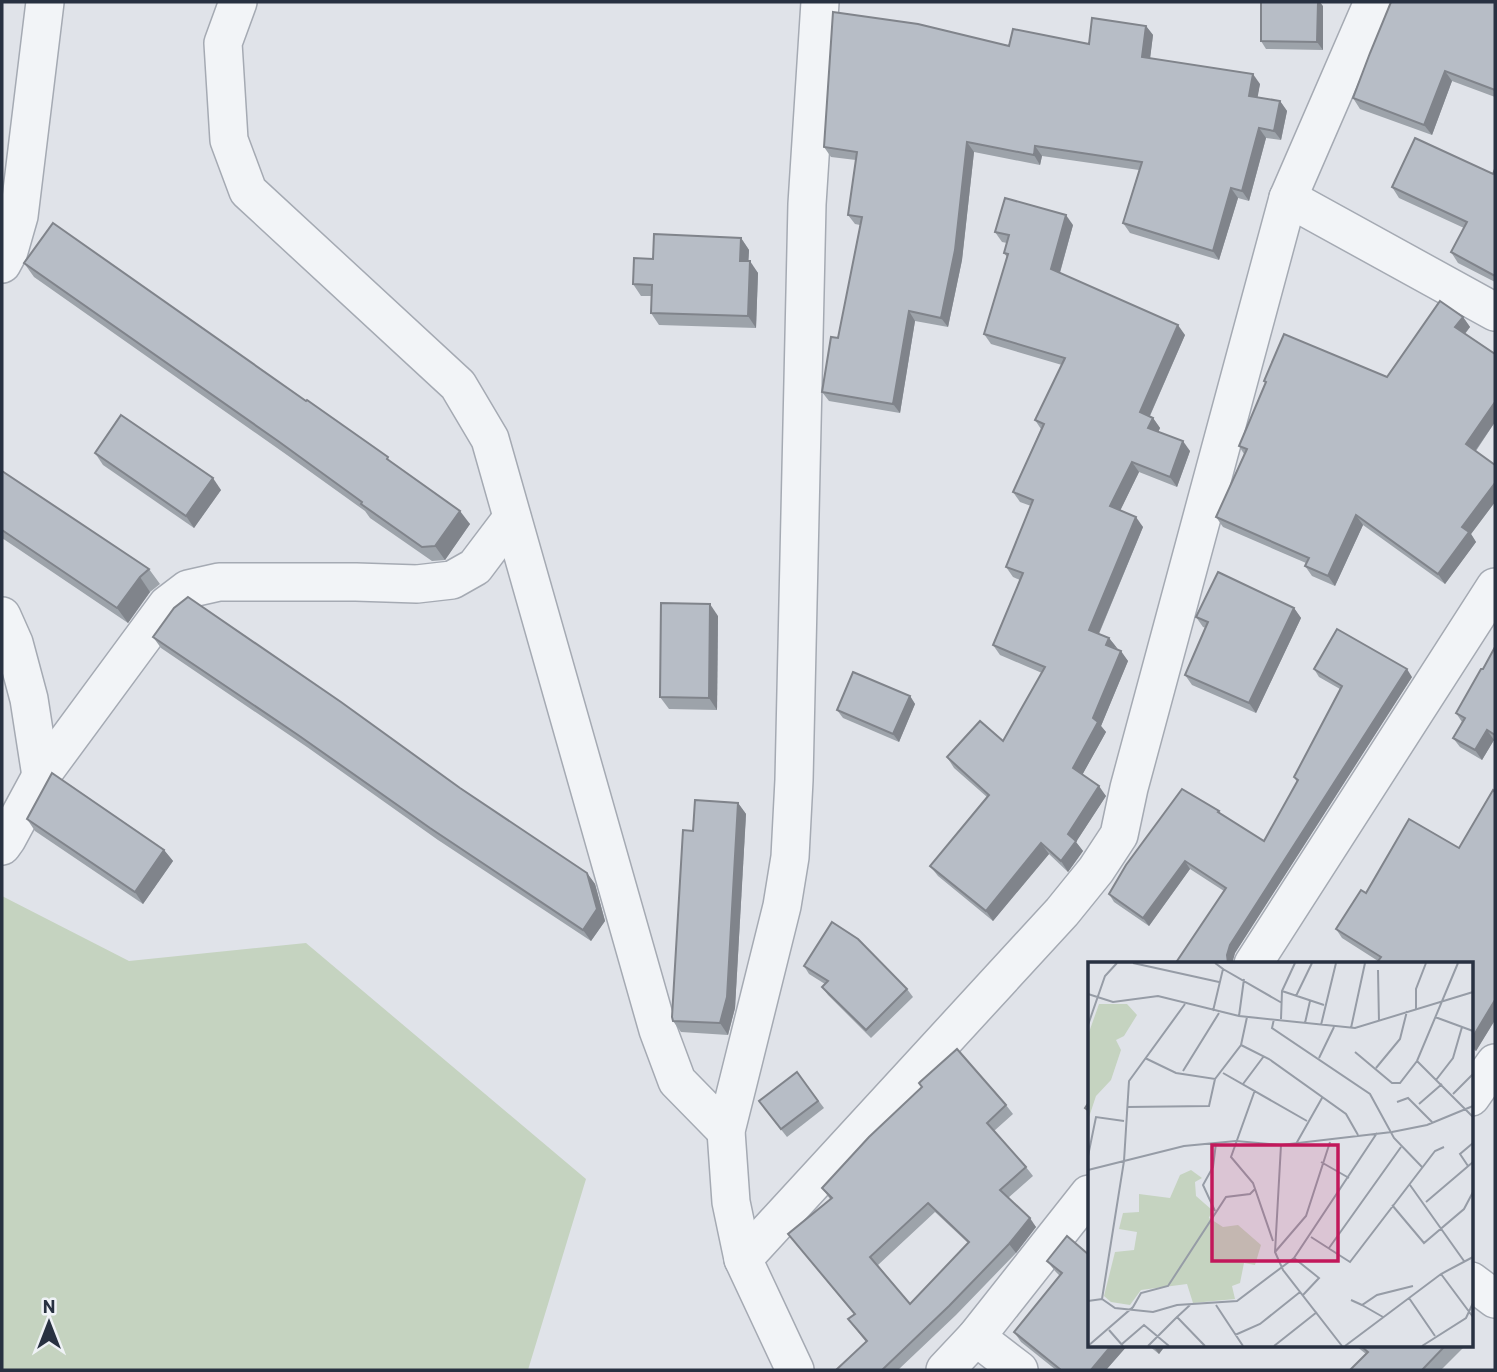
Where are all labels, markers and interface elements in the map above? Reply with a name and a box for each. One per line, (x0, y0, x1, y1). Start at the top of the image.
inset map (1088, 962, 1472, 1348)
north arrow (14, 1288, 84, 1358)
text: N (43, 1294, 55, 1317)

